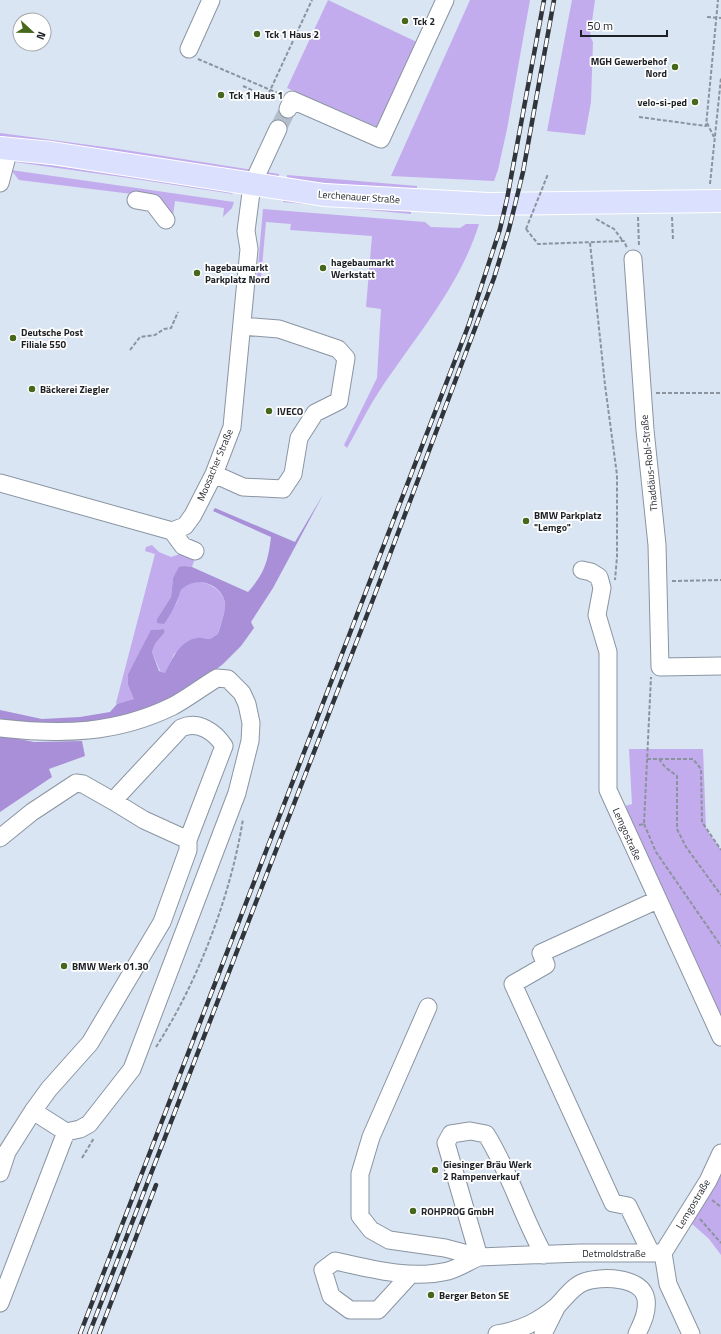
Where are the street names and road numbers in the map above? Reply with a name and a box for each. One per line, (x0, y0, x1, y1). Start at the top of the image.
street label: Lerchenauer Straße (317, 187, 401, 207)
street label: Thaddäus-Robl-Straße (636, 414, 662, 512)
street label: Moosacher Straße (193, 427, 237, 503)
street label: Lemgostraße (609, 805, 645, 863)
street label: Lemgostraße (672, 1176, 714, 1232)
street label: Detmoldstraße (582, 1246, 646, 1261)

